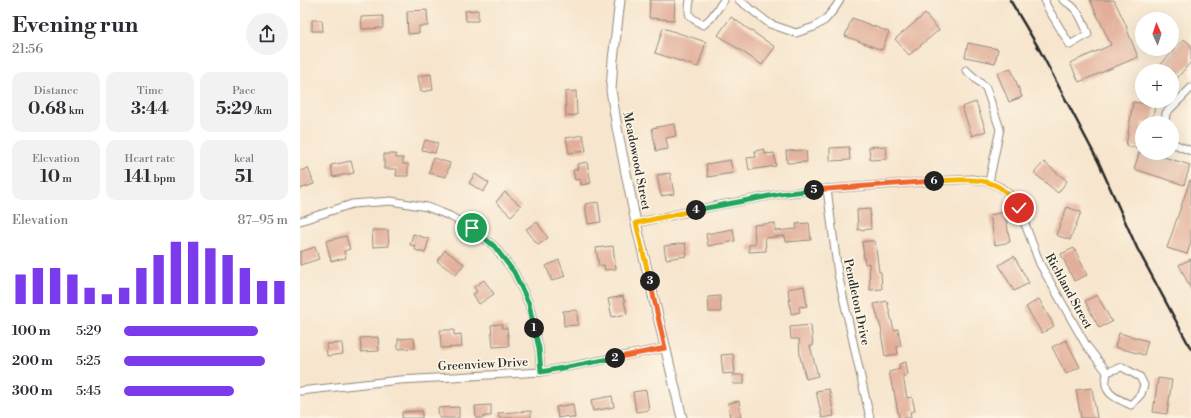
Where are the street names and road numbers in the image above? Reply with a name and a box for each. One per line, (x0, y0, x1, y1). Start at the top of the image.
street label: Meadowood Street (620, 111, 654, 212)
street label: Richland Street (1042, 251, 1096, 332)
street label: Pendleton Drive (840, 257, 873, 347)
street label: Greenview Drive (438, 355, 529, 374)

